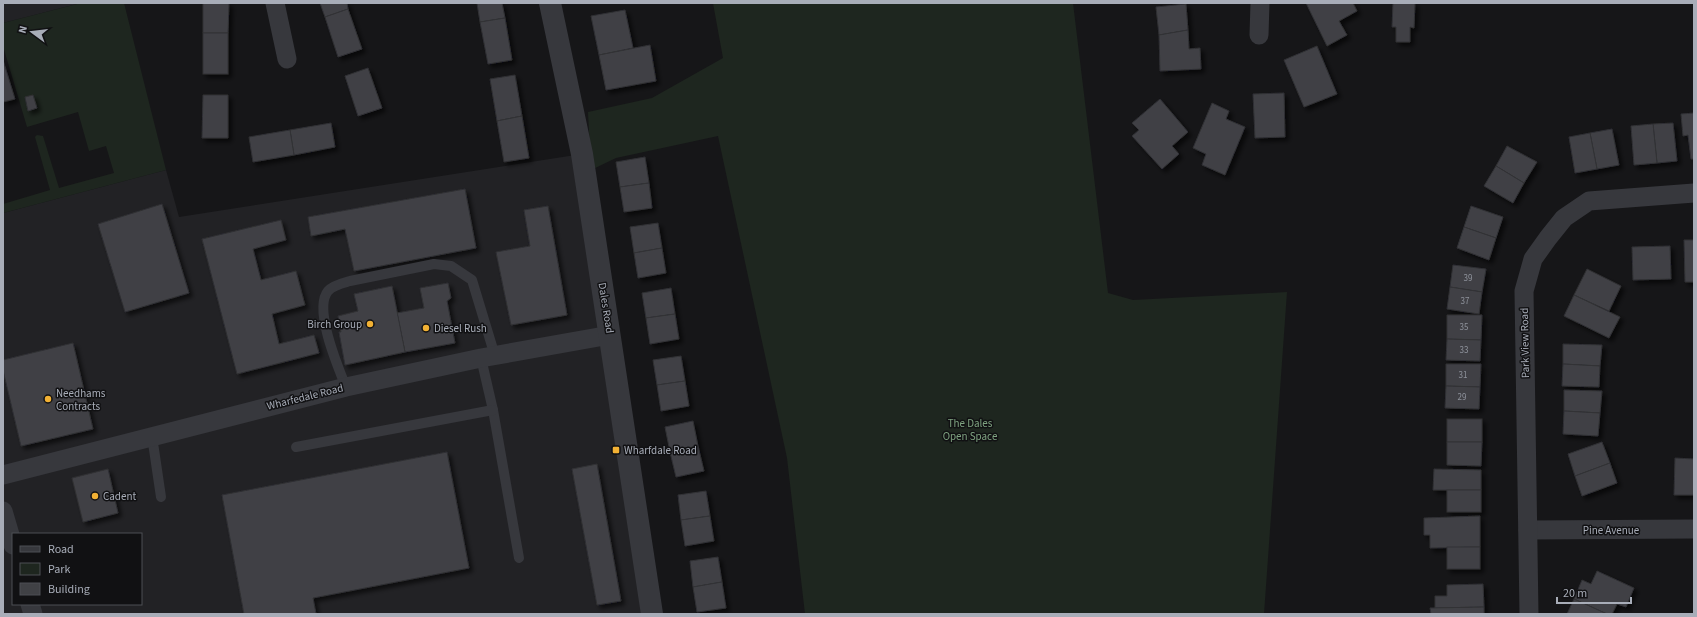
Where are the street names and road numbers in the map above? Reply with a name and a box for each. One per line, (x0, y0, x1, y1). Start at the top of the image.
street label: Dales Road (595, 282, 617, 334)
street label: Park View Road (1517, 308, 1533, 378)
street label: Wharfedale Road (265, 380, 345, 414)
street label: Pine Avenue (1583, 523, 1640, 538)

